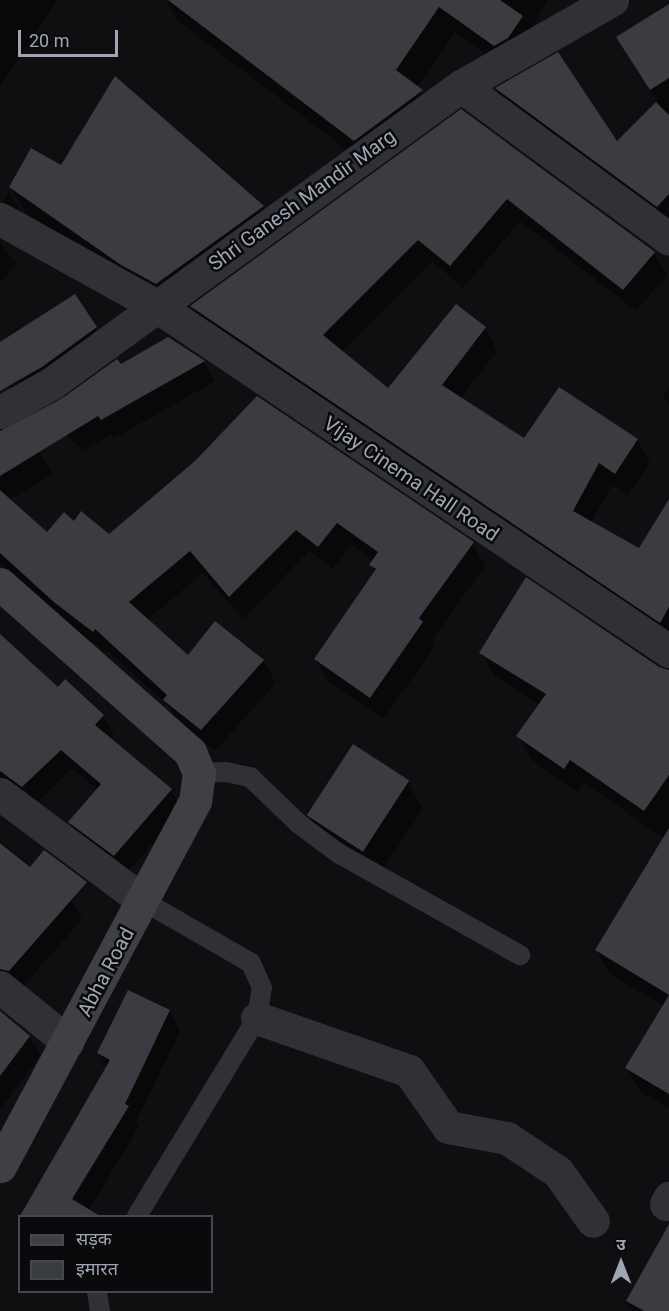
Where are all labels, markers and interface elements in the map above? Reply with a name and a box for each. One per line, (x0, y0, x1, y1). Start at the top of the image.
scale bar (21, 18, 122, 56)
text: 20 m (29, 30, 69, 51)
street label: Shri Ganesh Mandir Marg (204, 124, 400, 276)
street label: Vijay Cinema Hall Road (319, 411, 503, 547)
street label: Abha Road (73, 924, 139, 1020)
legend (18, 1215, 213, 1293)
text: सड़क (76, 1228, 112, 1249)
north arrow (591, 1233, 651, 1293)
text: उ (616, 1235, 626, 1254)
text: इमारत (76, 1258, 118, 1279)

